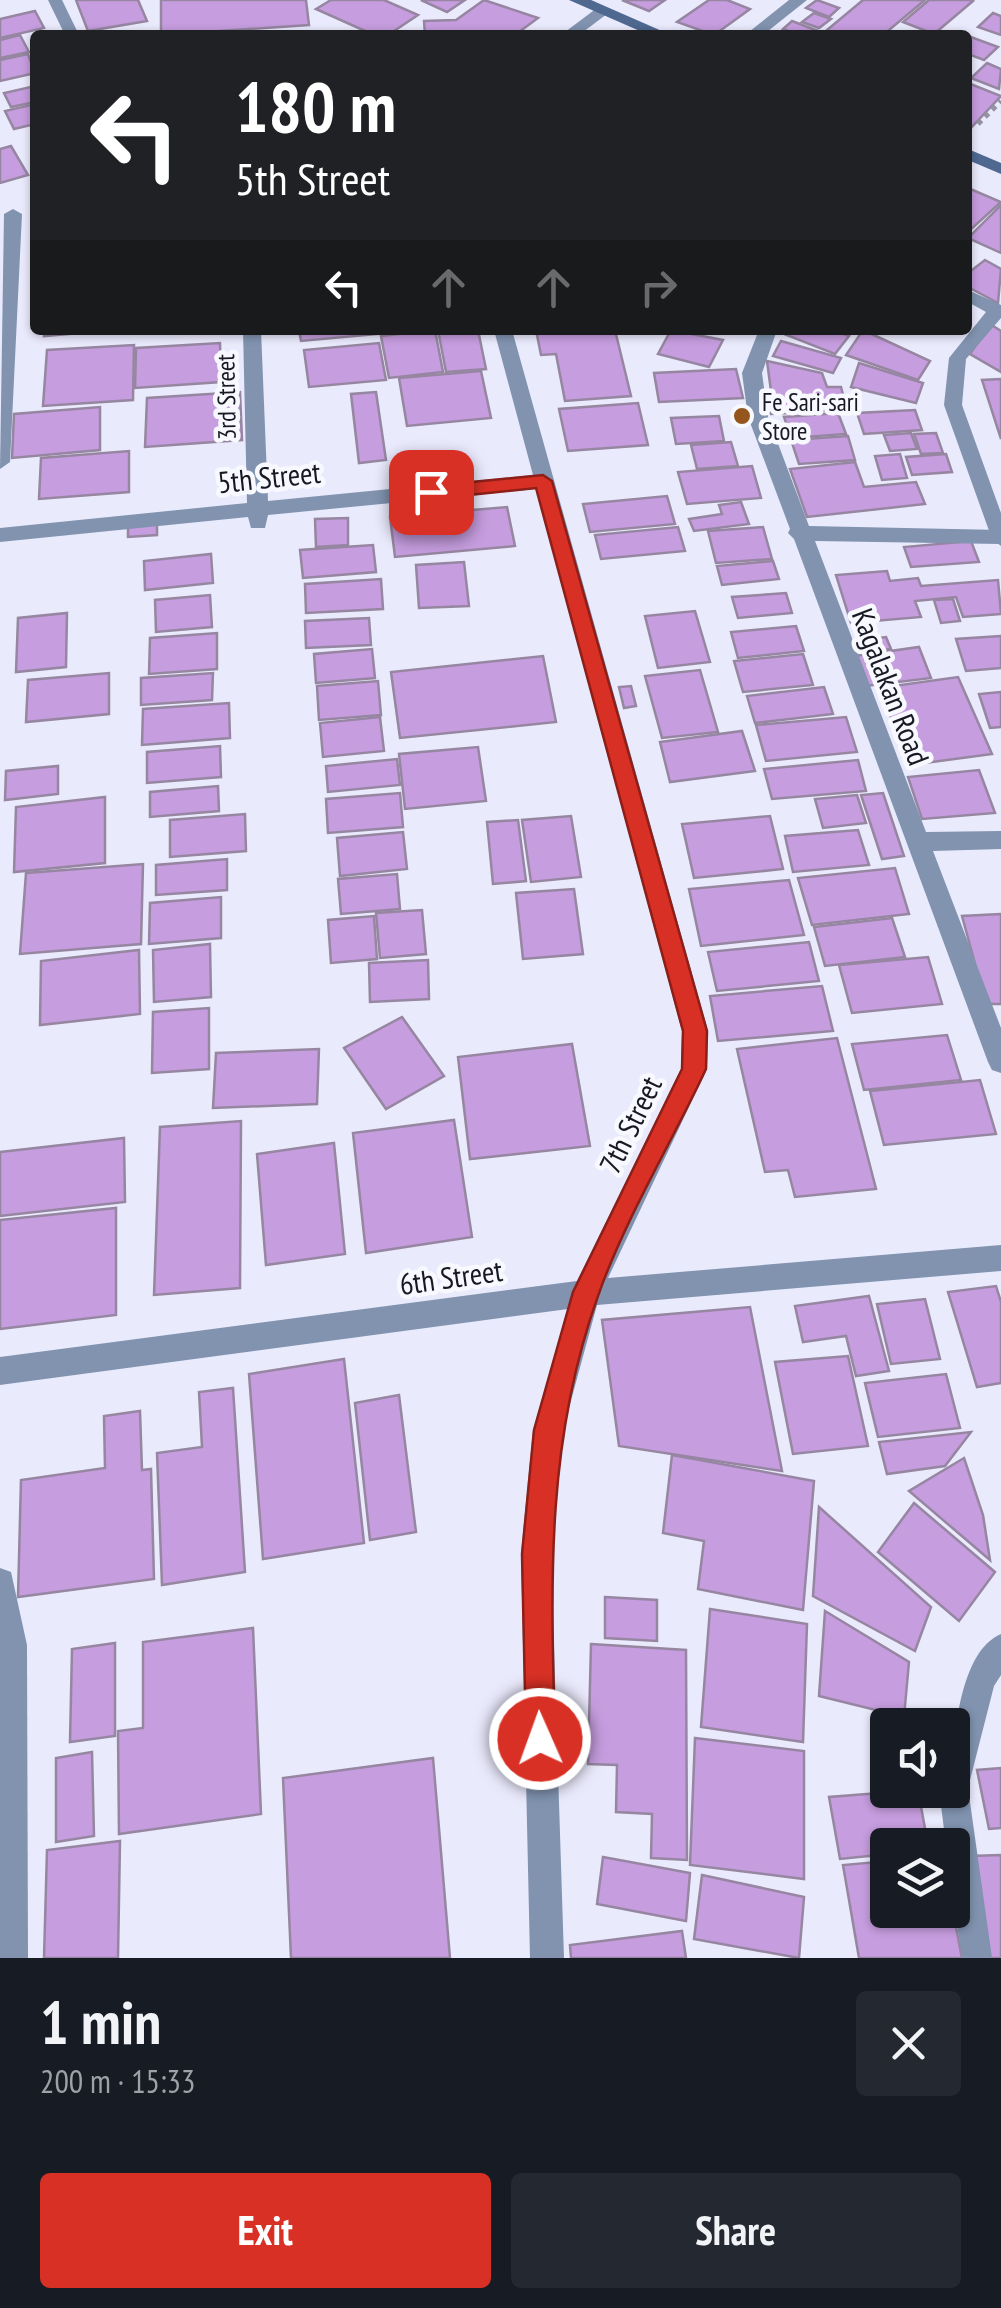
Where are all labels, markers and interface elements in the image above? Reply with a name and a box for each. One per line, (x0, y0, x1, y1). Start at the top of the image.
text: 180 m (235, 61, 396, 151)
icon: left (70, 70, 200, 200)
text: 5th Street (235, 149, 390, 207)
icon: left (316, 260, 371, 315)
icon: ahead (421, 260, 476, 315)
icon: ahead (526, 260, 581, 315)
icon: right (631, 260, 686, 315)
street label: 3rd Street (209, 354, 243, 440)
place label: Fe Sari-sari Store (762, 386, 859, 447)
marker: Fe Sari-sari Store (731, 405, 753, 427)
pin (389, 450, 474, 535)
street label: 5th Street (215, 452, 323, 501)
icon: arrive (404, 465, 459, 520)
street label: Kagalakan Road (844, 603, 939, 770)
street label: 7th Street (590, 1069, 670, 1179)
street label: 6th Street (397, 1250, 505, 1303)
position arrow (488, 1687, 592, 1791)
map controls (870, 1708, 970, 1928)
button: sound (870, 1708, 970, 1808)
button: layers (870, 1828, 970, 1928)
text: 1 min (40, 1983, 161, 2061)
button: close (856, 1991, 961, 2096)
text: 200 m · 15:33 (40, 2060, 195, 2102)
button: Exit (40, 2173, 491, 2288)
button: Share (511, 2173, 961, 2288)

